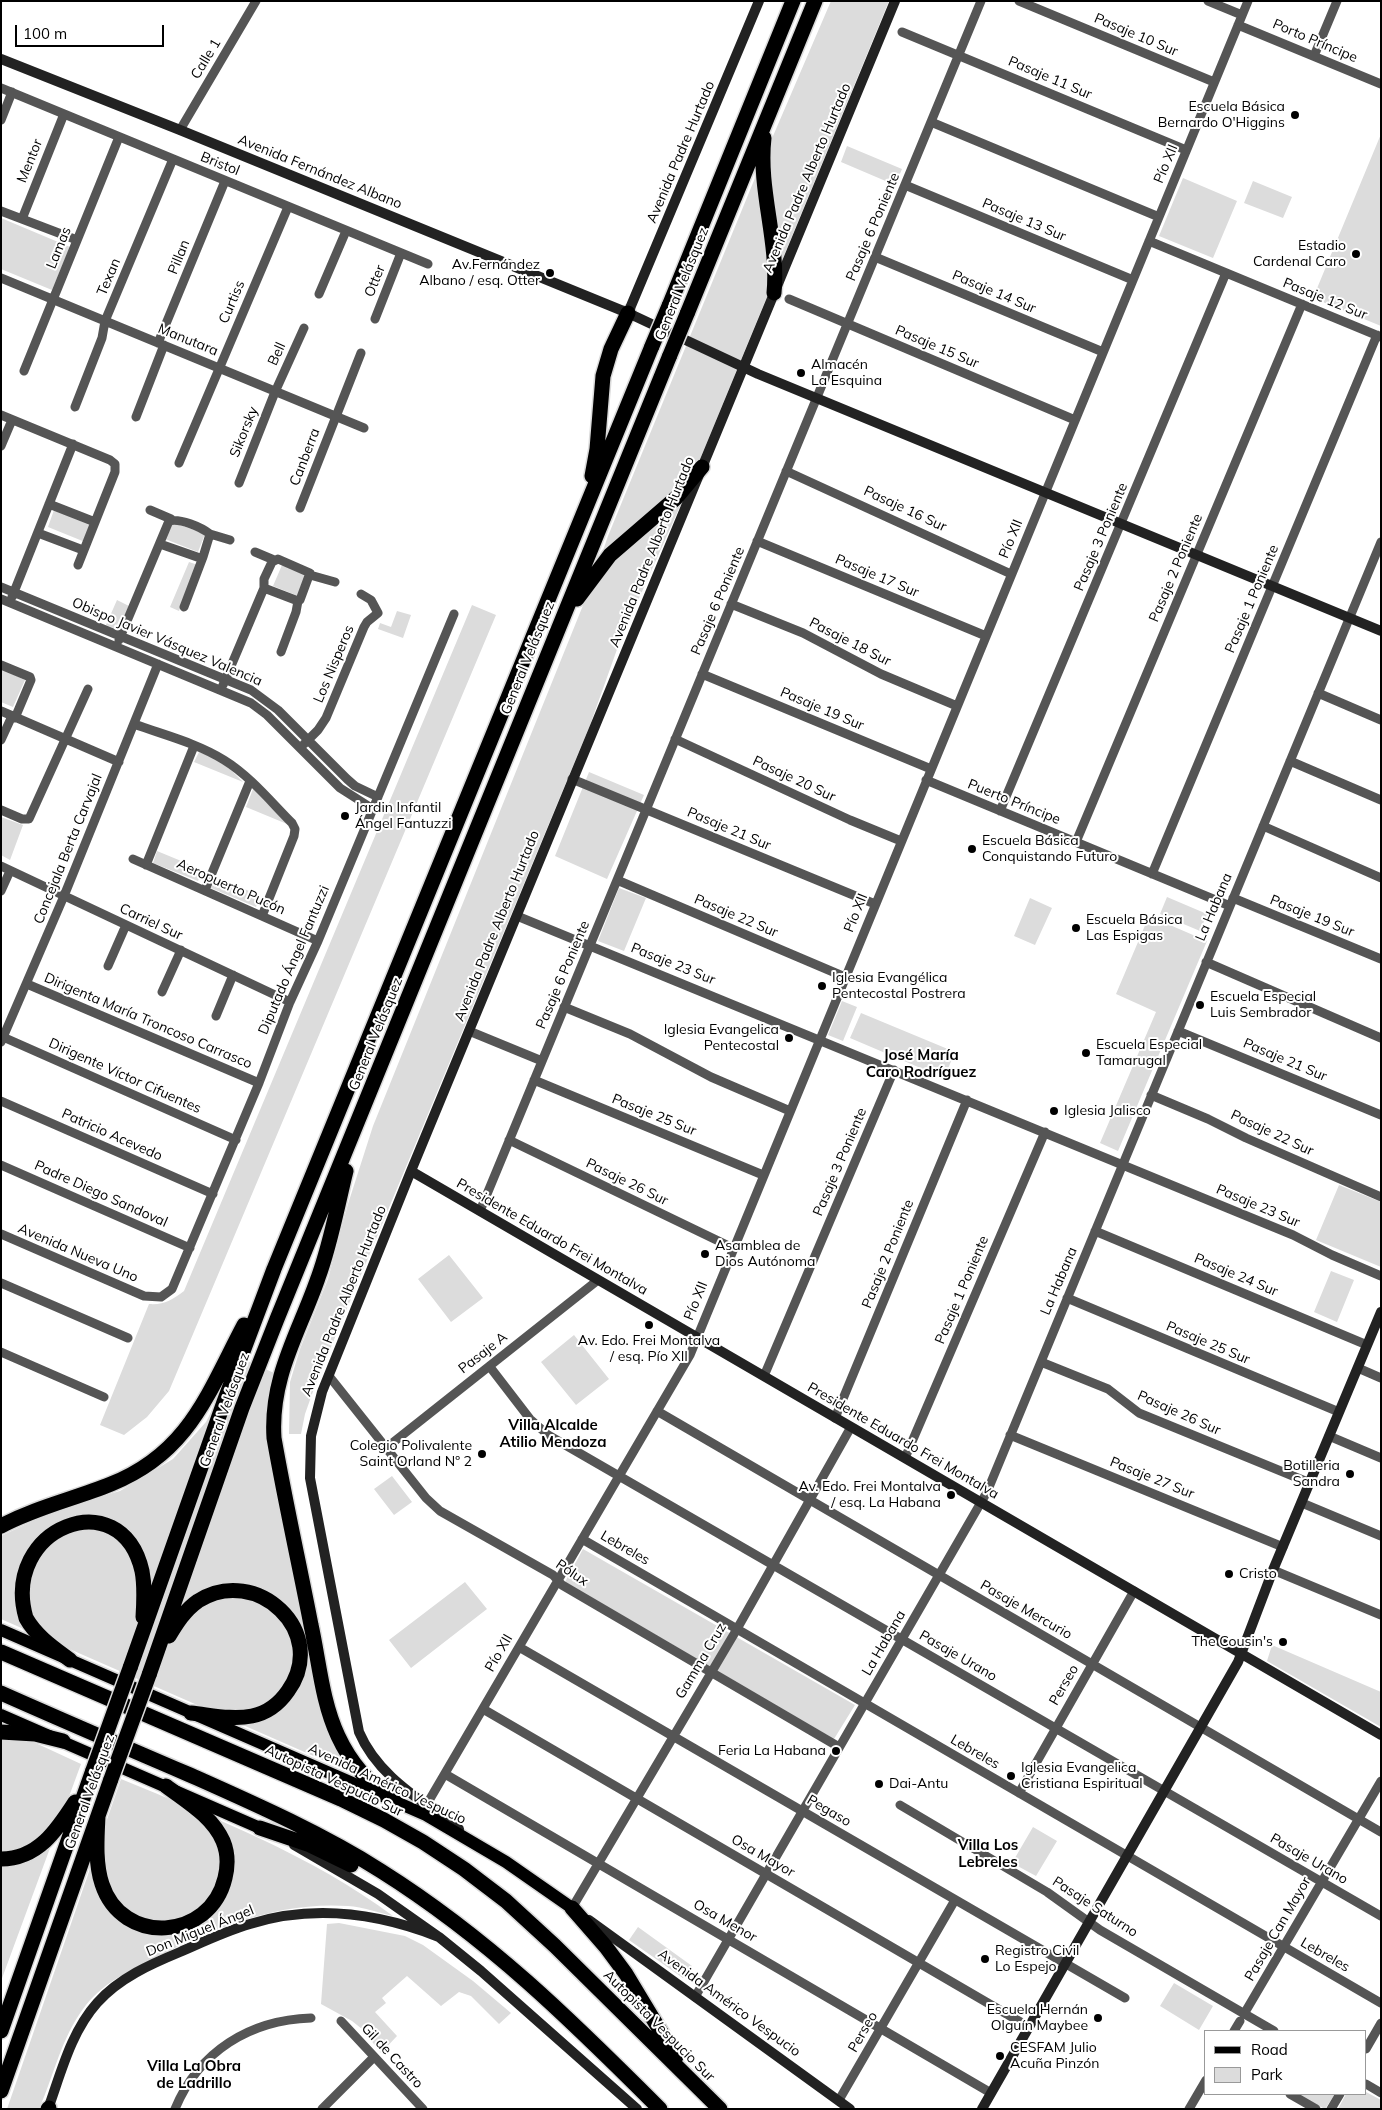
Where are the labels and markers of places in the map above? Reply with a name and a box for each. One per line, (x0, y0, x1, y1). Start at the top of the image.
place label: Escuela Básica Bernardo O'Higgins (1158, 99, 1285, 132)
marker: Escuela Básica Bernardo O'Higgins (1289, 109, 1301, 121)
place label: Estadio Cardenal Caro (1253, 238, 1346, 270)
marker: Estadio Cardenal Caro (1350, 248, 1362, 260)
place label: Av.Fernández Albano / esq. Otter (419, 257, 540, 290)
marker: Av.Fernández Albano / esq. Otter (544, 267, 556, 279)
place label: Almacén La Esquina (811, 357, 882, 390)
marker: Almacén La Esquina (795, 367, 807, 379)
place label: Jardin Infantil Ángel Fantuzzi (355, 800, 452, 832)
marker: Jardin Infantil Ángel Fantuzzi (339, 810, 351, 822)
place label: Escuela Básica Conquistando Futuro (982, 833, 1117, 866)
marker: Escuela Básica Conquistando Futuro (966, 843, 978, 855)
place label: Escuela Básica Las Espigas (1086, 912, 1183, 944)
marker: Escuela Básica Las Espigas (1070, 922, 1082, 934)
place label: Iglesia Evangélica Pentecostal Postrera (832, 970, 966, 1002)
marker: Iglesia Evangélica Pentecostal Postrera (816, 980, 828, 992)
place label: Escuela Especial Luis Sembrador (1210, 989, 1316, 1022)
marker: Escuela Especial Luis Sembrador (1194, 999, 1206, 1011)
place label: Iglesia Evangelica Pentecostal (664, 1022, 779, 1054)
marker: Iglesia Evangelica Pentecostal (783, 1032, 795, 1044)
place label: Escuela Especial Tamarugal (1096, 1037, 1202, 1070)
marker: Escuela Especial Tamarugal (1080, 1047, 1092, 1059)
place label: Iglesia Jalisco (1064, 1103, 1151, 1119)
marker: Iglesia Jalisco (1048, 1105, 1060, 1117)
place label: Asamblea de Dios Autónoma (715, 1238, 815, 1270)
marker: Asamblea de Dios Autónoma (699, 1248, 711, 1260)
marker: Av. Edo. Frei Montalva / esq. Pío XII (643, 1319, 655, 1331)
place label: Av. Edo. Frei Montalva / esq. Pío XII (578, 1333, 720, 1365)
place label: Colegio Polivalente Saint Orland Nº 2 (350, 1438, 472, 1470)
marker: Colegio Polivalente Saint Orland Nº 2 (476, 1448, 488, 1460)
place label: Botilleria Sandra (1283, 1458, 1340, 1490)
marker: Botilleria Sandra (1344, 1468, 1356, 1480)
place label: Av. Edo. Frei Montalva / esq. La Habana (799, 1479, 941, 1511)
marker: Av. Edo. Frei Montalva / esq. La Habana (945, 1489, 957, 1501)
place label: Cristo (1239, 1566, 1277, 1582)
marker: Cristo (1223, 1568, 1235, 1580)
place label: The Cousin's (1191, 1634, 1273, 1650)
marker: The Cousin's (1277, 1636, 1289, 1648)
place label: Feria La Habana (718, 1743, 826, 1759)
marker: Feria La Habana (830, 1745, 842, 1757)
place label: Iglesia Evangelica Cristiana Espiritual (1021, 1760, 1143, 1792)
marker: Iglesia Evangelica Cristiana Espiritual (1005, 1770, 1017, 1782)
place label: Dai-Antu (889, 1776, 948, 1792)
marker: Dai-Antu (873, 1778, 885, 1790)
place label: Registro Civil Lo Espejo (995, 1943, 1079, 1975)
marker: Registro Civil Lo Espejo (979, 1953, 991, 1965)
place label: Escuela Hernán Olguín Maybee (987, 2002, 1088, 2034)
marker: Escuela Hernán Olguín Maybee (1092, 2012, 1104, 2024)
place label: CESFAM Julio Acuña Pinzón (1010, 2040, 1099, 2072)
marker: CESFAM Julio Acuña Pinzón (994, 2050, 1006, 2062)

